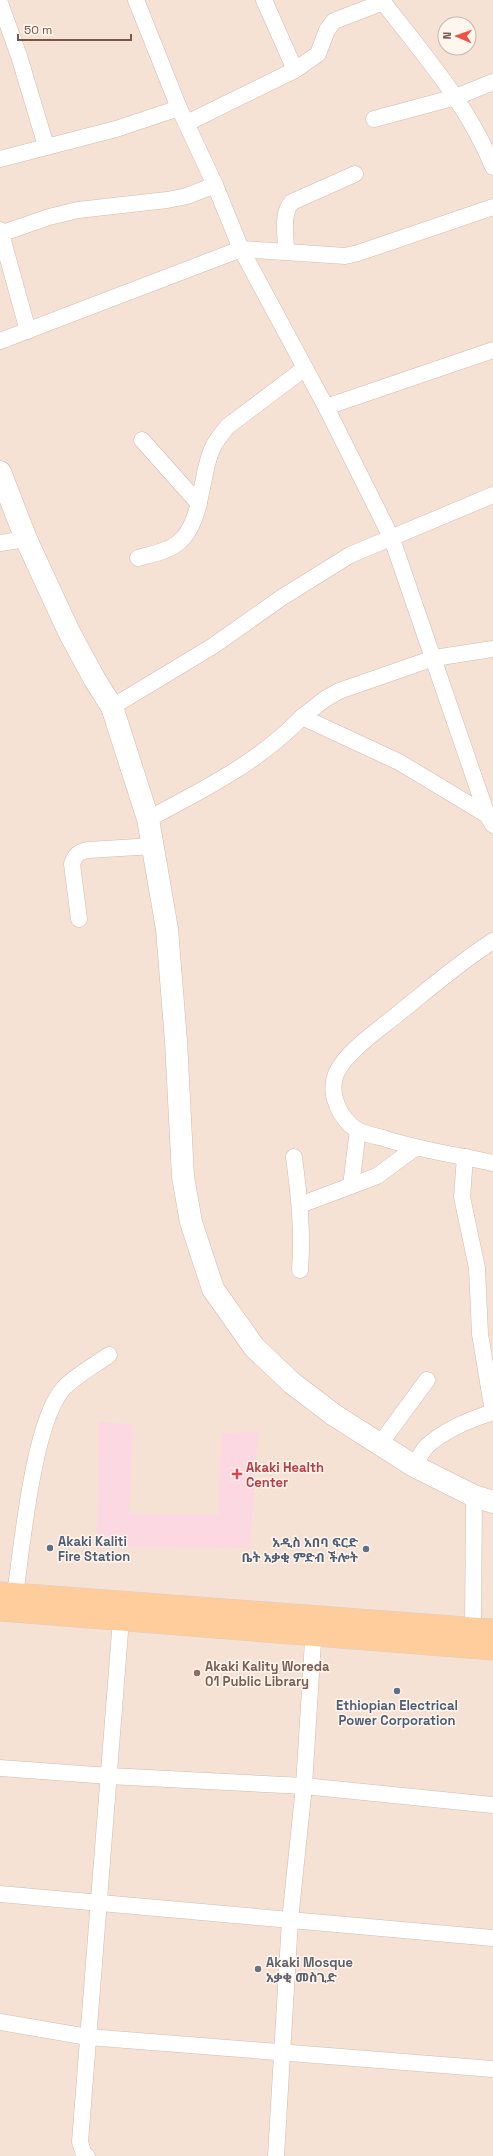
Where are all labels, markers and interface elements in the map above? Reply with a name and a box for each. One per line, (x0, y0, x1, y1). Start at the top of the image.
scale bar (18, 16, 131, 42)
north arrow (437, 16, 477, 56)
text: 50 m (24, 22, 52, 38)
text: N (440, 32, 454, 40)
place label: Akaki Health Center (246, 1459, 324, 1491)
marker: Akaki Health Center (231, 1468, 243, 1480)
place label: Akaki Kaliti Fire Station (58, 1533, 130, 1565)
place label: አዲስ አበባ ፍርድ ቤት አቃቂ ምድብ ችሎት (242, 1534, 358, 1566)
marker: Akaki Kaliti Fire Station (45, 1543, 55, 1553)
marker: አዲስ አበባ ፍርድ ቤት አቃቂ ምድብ ችሎት (361, 1544, 371, 1554)
place label: Akaki Kality Woreda 01 Public Library (205, 1658, 330, 1690)
marker: Akaki Kality Woreda 01 Public Library (192, 1668, 202, 1678)
marker: Ethiopian Electrical Power Corporation (392, 1686, 402, 1696)
place label: Ethiopian Electrical Power Corporation (336, 1697, 458, 1729)
place label: Akaki Mosque አቃቂ መስጊድ (266, 1954, 353, 1986)
marker: Akaki Mosque አቃቂ መስጊድ (253, 1964, 263, 1974)

